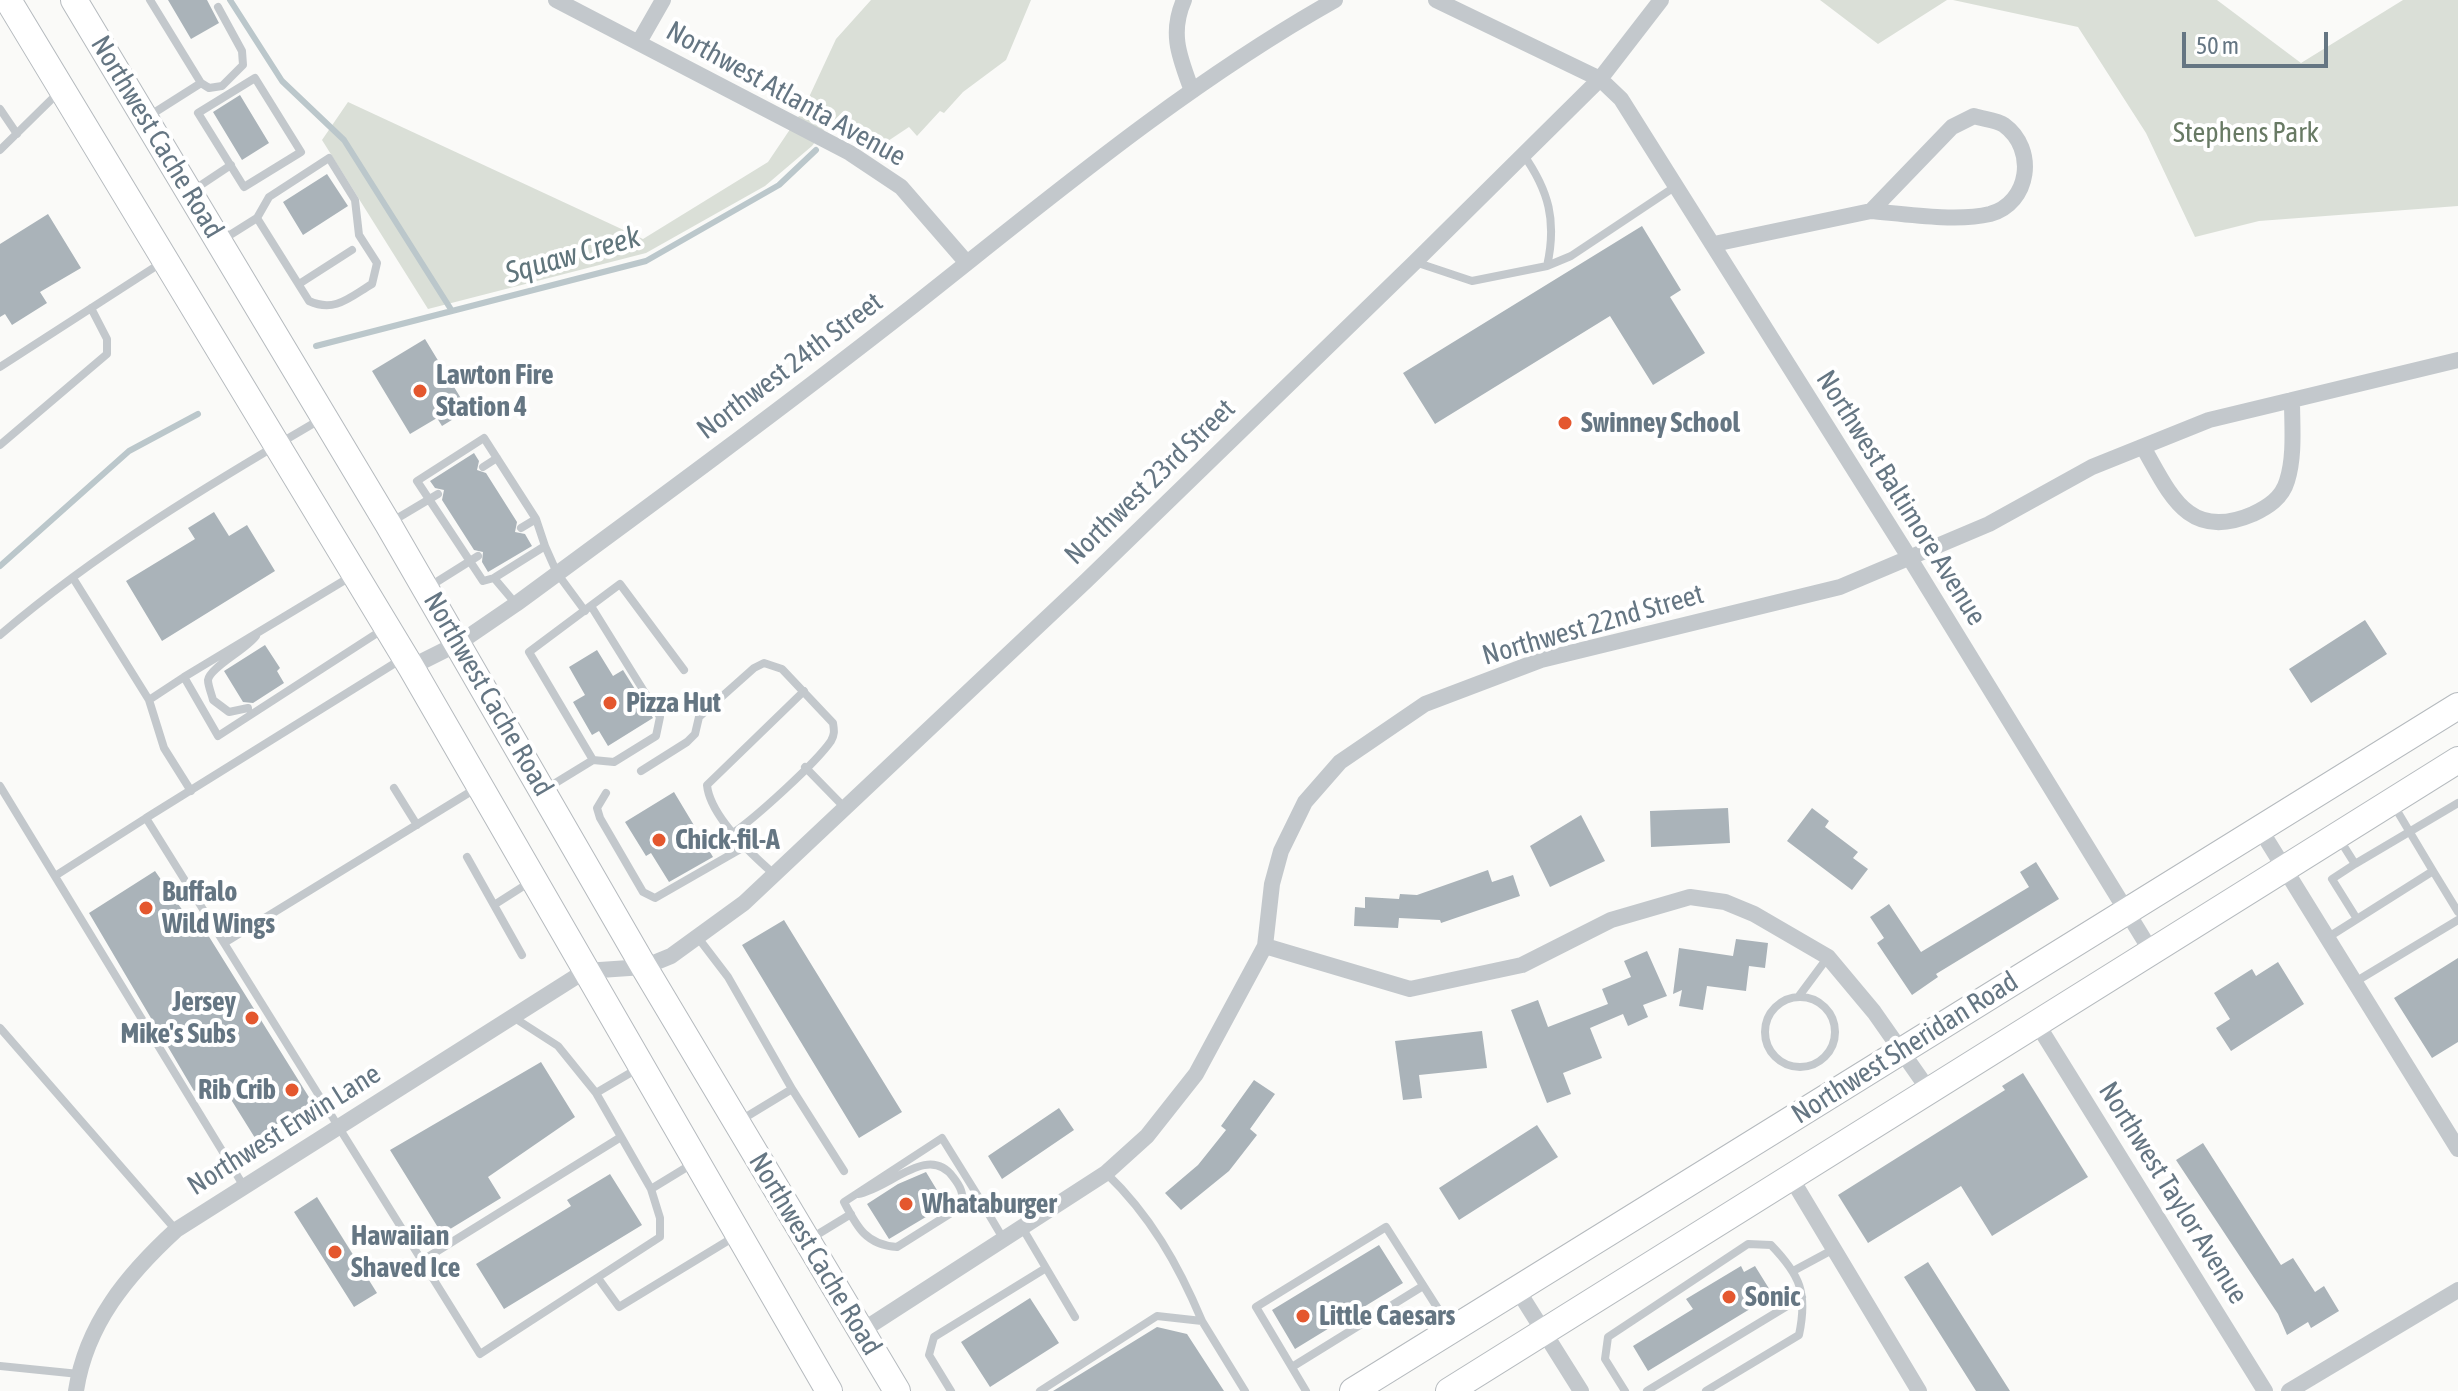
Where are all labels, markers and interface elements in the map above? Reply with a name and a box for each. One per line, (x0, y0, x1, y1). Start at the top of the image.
street label: Northwest Atlanta Avenue (660, 14, 912, 174)
scale bar (2186, 16, 2332, 66)
street label: Northwest Cache Road (83, 30, 231, 244)
text: 50 m (2196, 32, 2239, 59)
park label: Stephens Park (2173, 116, 2319, 150)
water label: Squaw Creek (501, 219, 645, 291)
street label: Northwest 24th Street (691, 285, 889, 447)
place label: Lawton Fire Station 4 (436, 358, 554, 424)
street label: Northwest Baltimore Avenue (1809, 364, 1993, 632)
marker: Lawton Fire Station 4 (411, 382, 429, 400)
street label: Northwest 23rd Street (1058, 392, 1242, 572)
place label: Swinney School (1581, 406, 1740, 440)
marker: Swinney School (1556, 414, 1574, 432)
street label: Northwest 22nd Street (1478, 577, 1708, 673)
street label: Northwest Cache Road (416, 586, 560, 802)
place label: Pizza Hut (626, 686, 721, 720)
marker: Pizza Hut (601, 694, 619, 712)
place label: Chick-fil-A (675, 823, 780, 857)
marker: Chick-fil-A (650, 831, 668, 849)
place label: Buffalo Wild Wings (162, 875, 275, 941)
marker: Buffalo Wild Wings (137, 899, 155, 917)
street label: Northwest Sheridan Road (1786, 965, 2024, 1131)
place label: Jersey Mike's Subs (120, 985, 236, 1051)
marker: Jersey Mike's Subs (243, 1009, 261, 1027)
street label: Northwest Erwin Lane (181, 1057, 387, 1203)
place label: Rib Crib (198, 1073, 276, 1107)
street label: Northwest Taylor Avenue (2091, 1076, 2255, 1310)
marker: Rib Crib (283, 1081, 301, 1099)
street label: Northwest Cache Road (741, 1147, 889, 1361)
place label: Whataburger (922, 1187, 1057, 1221)
marker: Whataburger (897, 1195, 915, 1213)
place label: Hawaiian Shaved Ice (351, 1219, 461, 1285)
marker: Hawaiian Shaved Ice (326, 1243, 344, 1261)
place label: Sonic (1745, 1280, 1800, 1314)
marker: Sonic (1720, 1288, 1738, 1306)
place label: Little Caesars (1319, 1299, 1455, 1333)
marker: Little Caesars (1294, 1307, 1312, 1325)

